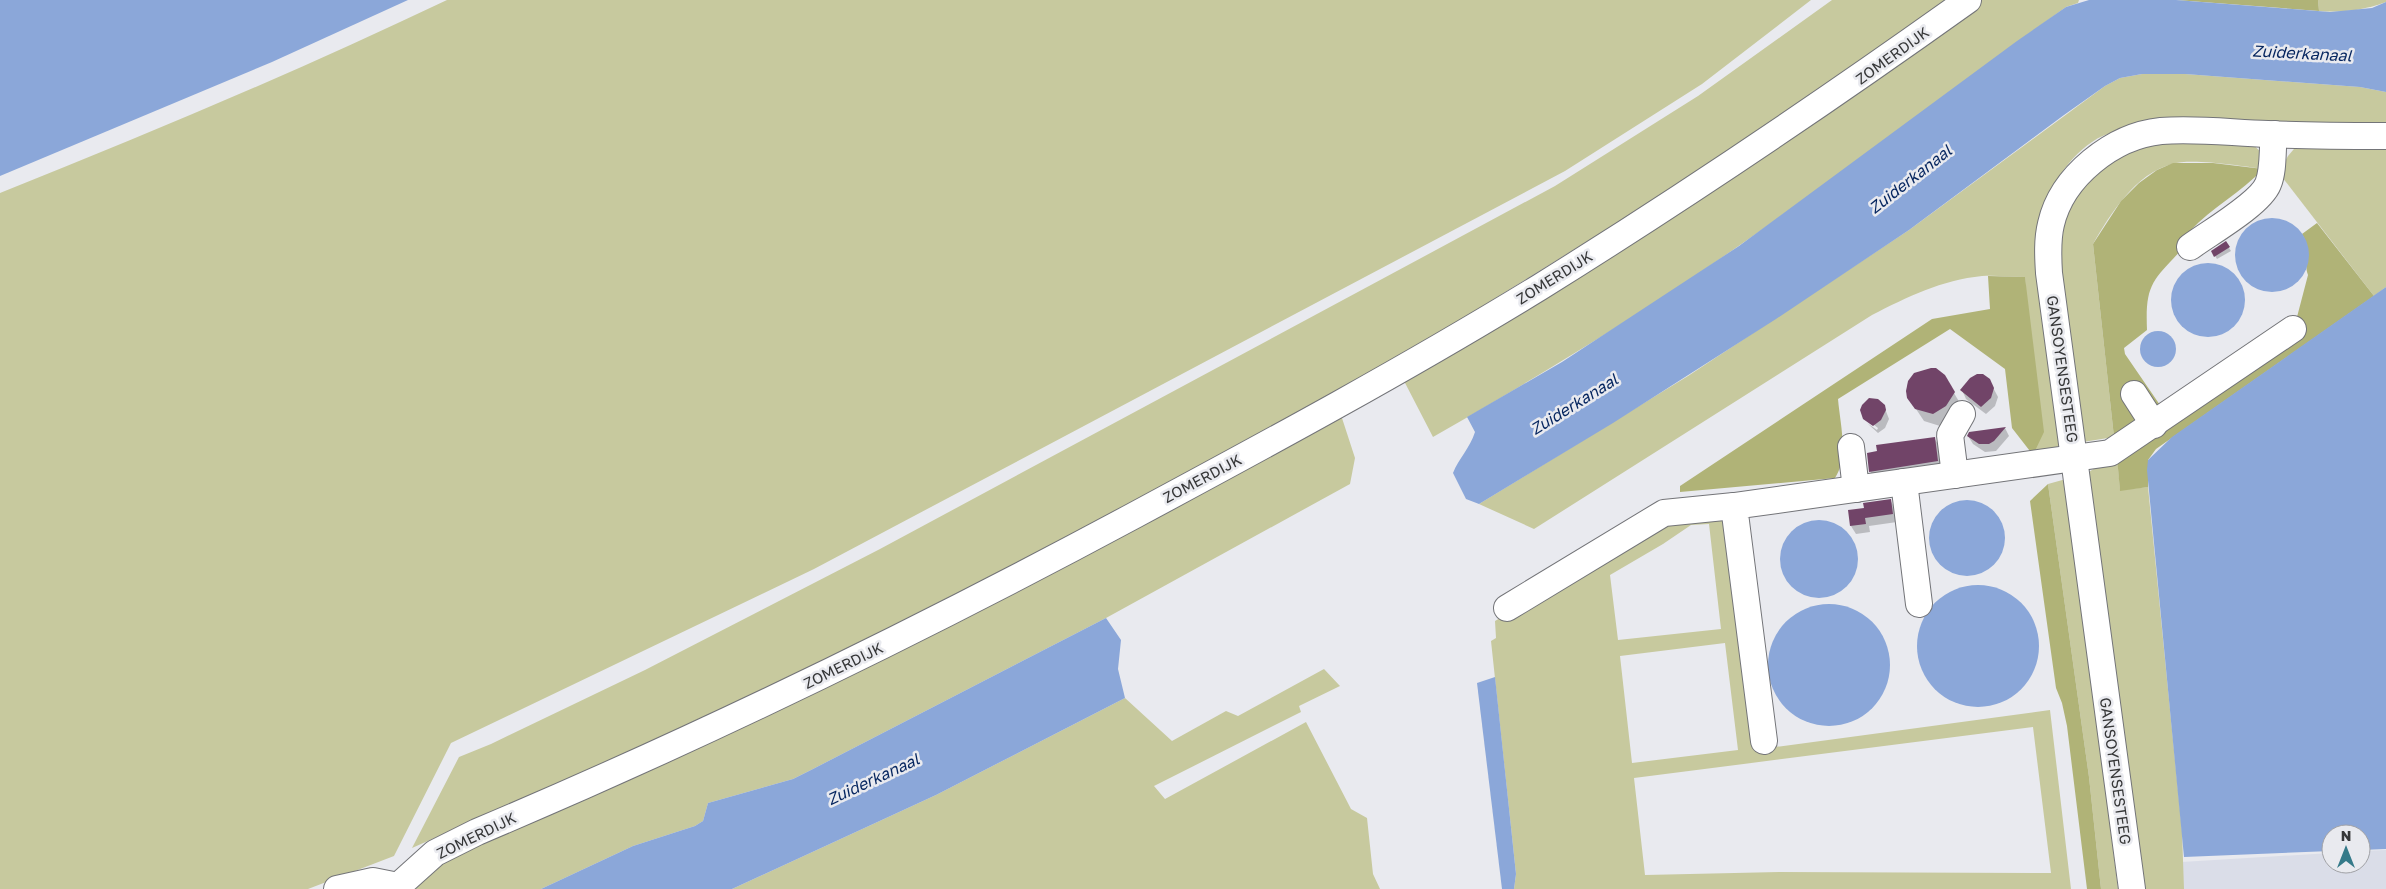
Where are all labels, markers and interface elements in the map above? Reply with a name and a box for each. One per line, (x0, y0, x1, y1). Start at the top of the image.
street label: ZOMERDIJK (1852, 22, 1932, 88)
water label: Zuiderkanaal (2252, 40, 2353, 66)
water label: Zuiderkanaal (1865, 140, 1956, 218)
street label: ZOMERDIJK (1513, 247, 1595, 307)
street label: GANSOYENSESTEEG (2044, 294, 2082, 444)
water label: Zuiderkanaal (1526, 369, 1622, 439)
street label: ZOMERDIJK (1160, 450, 1244, 506)
street label: ZOMERDIJK (800, 638, 886, 692)
street label: GANSOYENSESTEEG (2097, 696, 2135, 846)
water label: Zuiderkanaal (824, 749, 923, 809)
street label: ZOMERDIJK (433, 808, 519, 862)
north arrow (2321, 824, 2371, 874)
text: N (2341, 827, 2351, 844)

